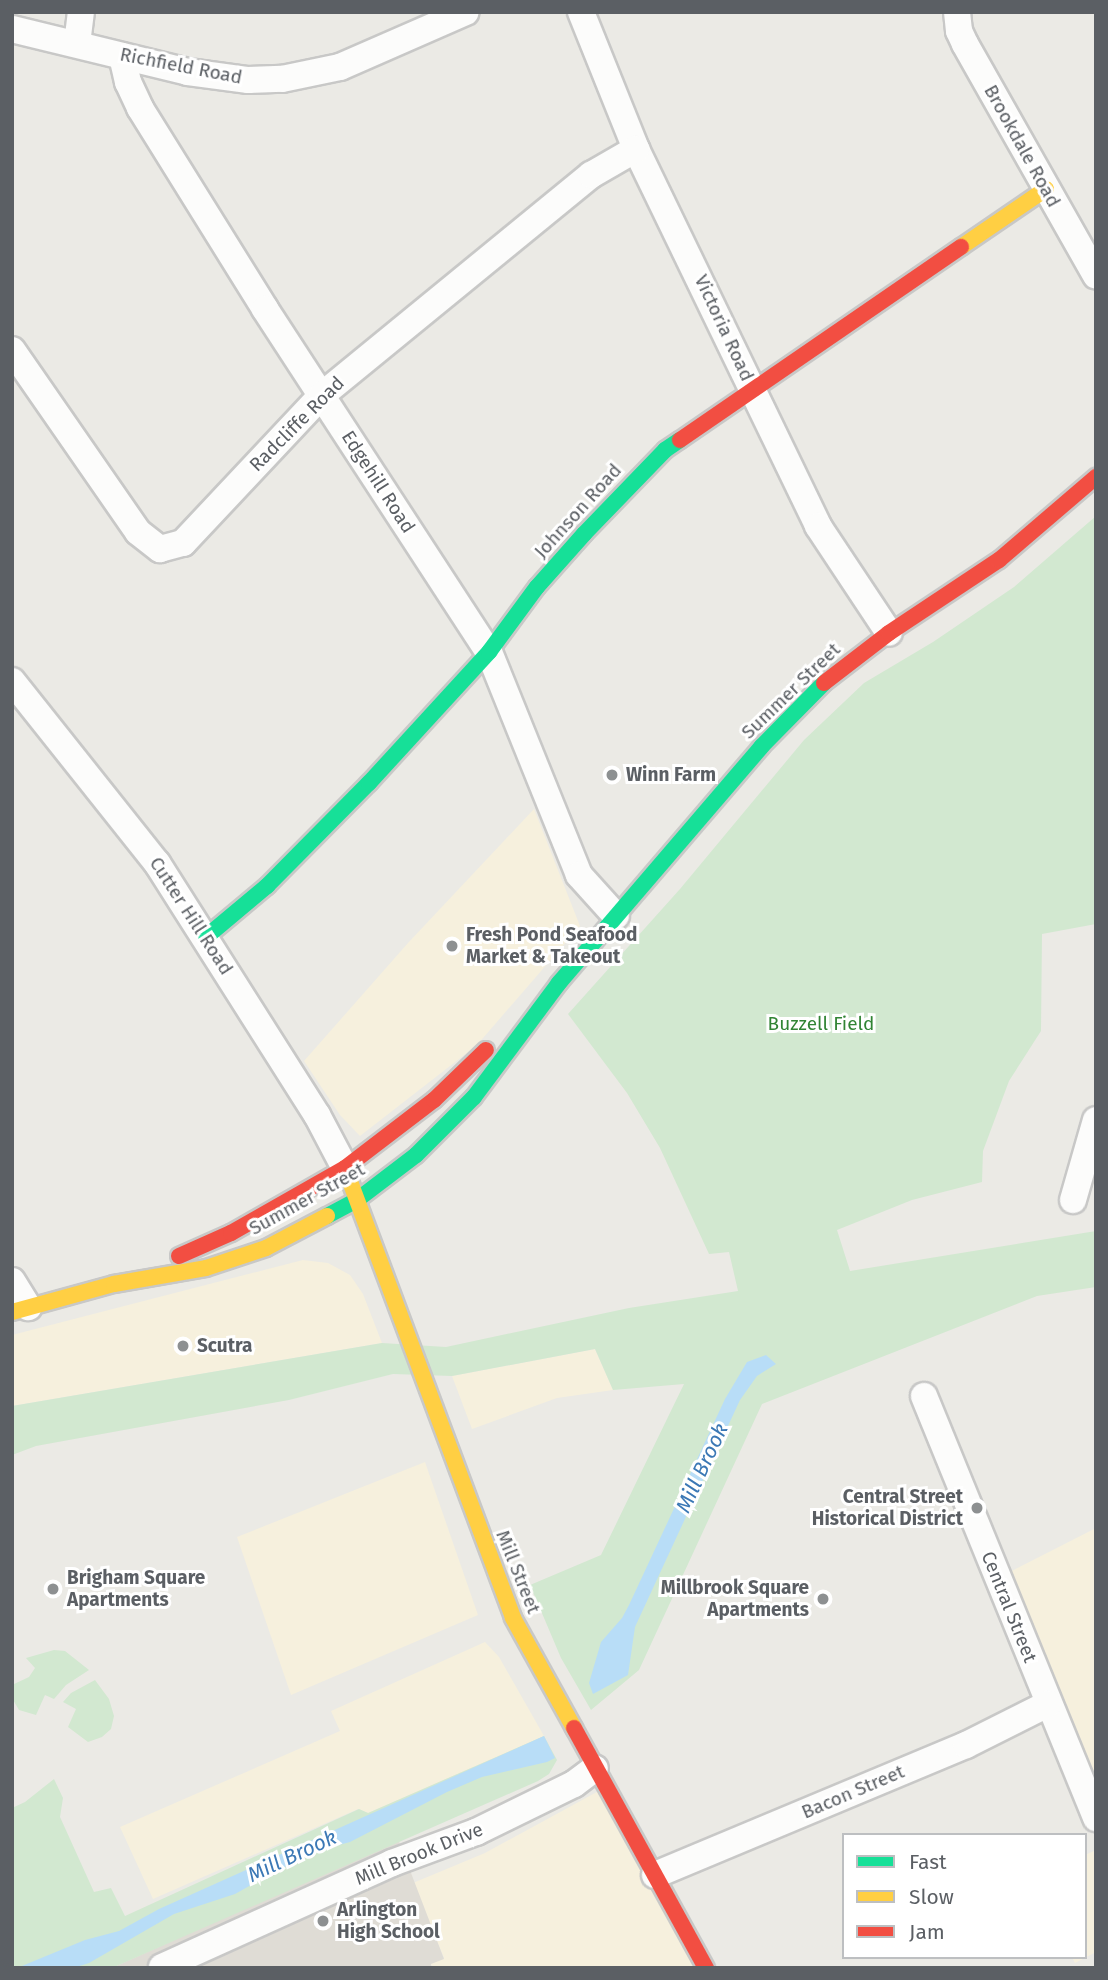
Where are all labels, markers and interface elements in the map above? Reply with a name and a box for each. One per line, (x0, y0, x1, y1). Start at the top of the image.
street label: Richfield Road (118, 43, 244, 89)
street label: Brookdale Road (979, 81, 1065, 211)
street label: Victoria Road (689, 271, 759, 385)
street label: Radcliffe Road (245, 372, 349, 476)
street label: Edgehill Road (336, 426, 420, 538)
street label: Johnson Road (530, 459, 626, 563)
street label: Summer Street (737, 638, 845, 744)
place label: Winn Farm (626, 764, 716, 786)
marker: Winn Farm (604, 767, 620, 783)
street label: Cutter Hill Road (144, 853, 238, 979)
place label: Fresh Pond Seafood Market & Takeout (466, 924, 637, 968)
marker: Fresh Pond Seafood Market & Takeout (444, 938, 460, 954)
park label: Buzzell Field (768, 1013, 874, 1035)
street label: Summer Street (245, 1158, 369, 1240)
place label: Scutra (197, 1335, 252, 1357)
marker: Scutra (175, 1338, 191, 1354)
water label: Mill Brook (670, 1419, 734, 1517)
place label: Central Street Historical District (812, 1486, 963, 1530)
marker: Central Street Historical District (969, 1500, 985, 1516)
street label: Mill Street (491, 1527, 545, 1617)
street label: Central Street (976, 1548, 1042, 1666)
place label: Brigham Square Apartments (67, 1567, 205, 1611)
place label: Millbrook Square Apartments (661, 1577, 809, 1621)
marker: Brigham Square Apartments (45, 1581, 61, 1597)
marker: Millbrook Square Apartments (815, 1591, 831, 1607)
street label: Bacon Street (798, 1760, 908, 1824)
street label: Mill Brook Drive (352, 1818, 486, 1890)
water label: Mill Brook (243, 1824, 341, 1888)
legend (842, 1833, 1087, 1959)
text: Fast (909, 1849, 947, 1875)
text: Slow (909, 1884, 954, 1910)
place label: Arlington High School (337, 1899, 440, 1943)
marker: Arlington High School (315, 1913, 331, 1929)
text: Jam (909, 1919, 945, 1945)

